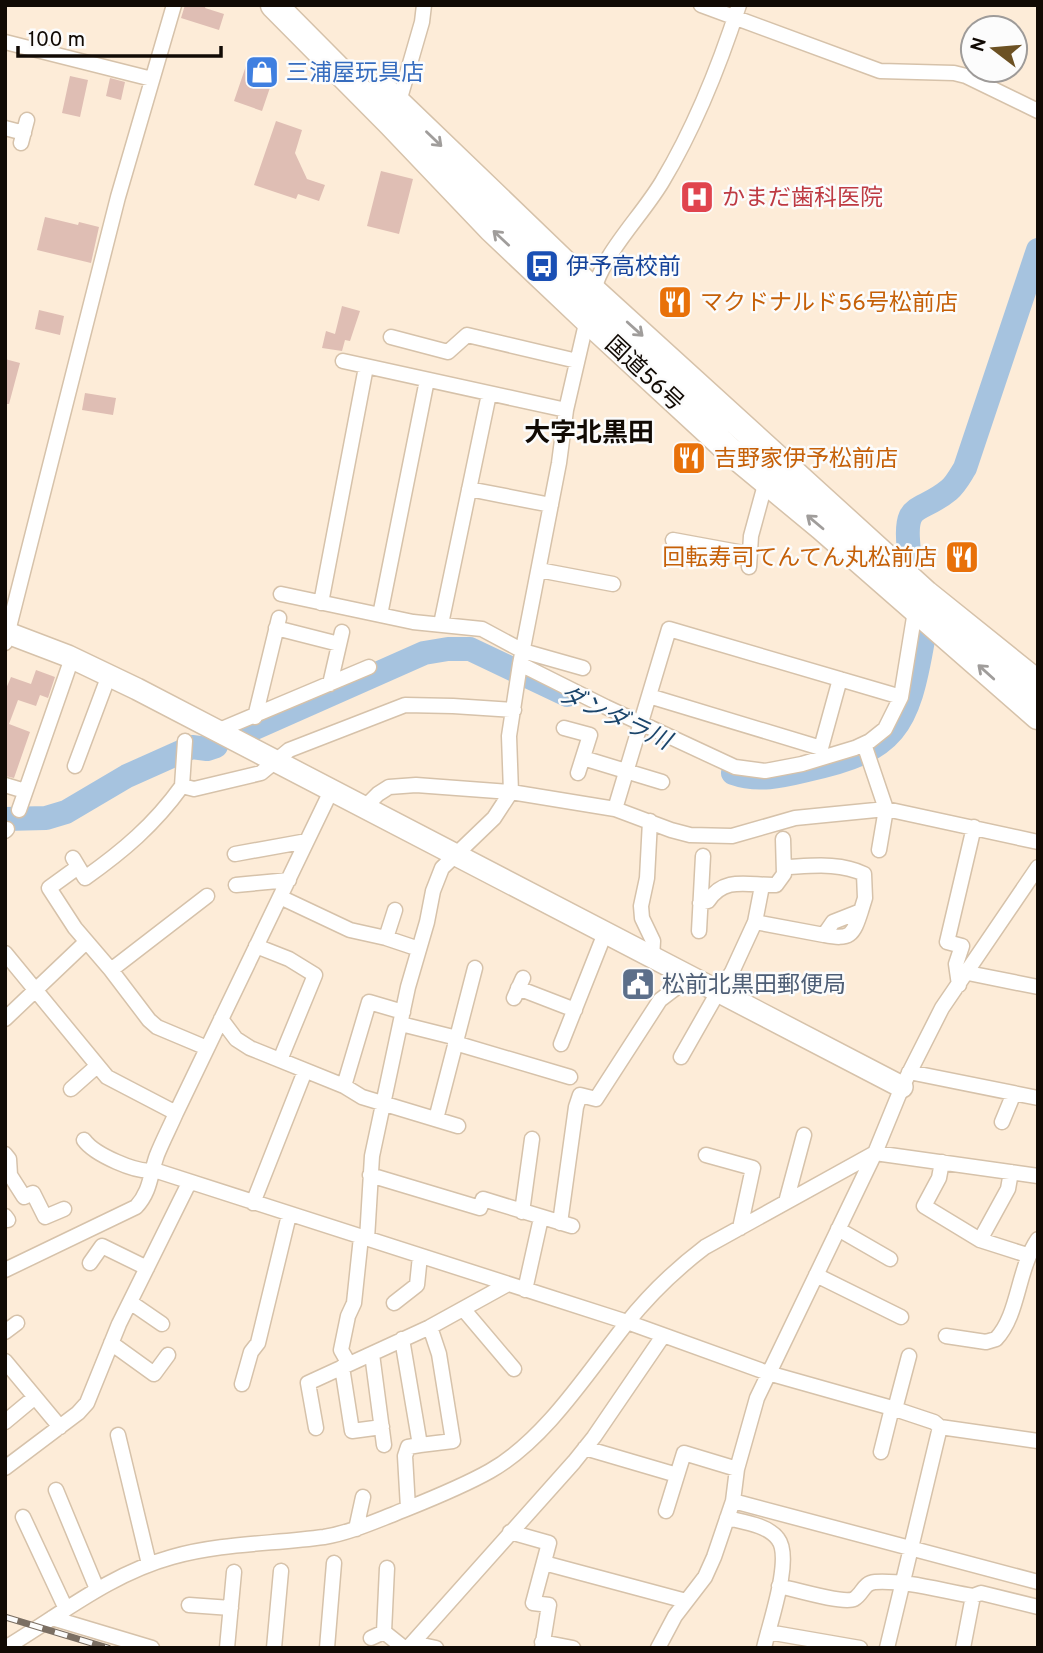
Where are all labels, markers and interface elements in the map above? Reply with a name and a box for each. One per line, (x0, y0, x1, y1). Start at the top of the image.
scale bar (18, 14, 220, 58)
north arrow (959, 14, 1029, 84)
text: 100 m (28, 27, 85, 54)
text: N (966, 35, 993, 55)
shop icon: 三浦屋玩具店 (243, 53, 281, 91)
place label: 三浦屋玩具店 (286, 60, 424, 89)
one-way arrow (426, 131, 443, 148)
hospital icon: かまだ歯科医院 (678, 178, 716, 216)
place label: かまだ歯科医院 (722, 185, 883, 214)
one-way arrow (493, 230, 510, 247)
bus stop icon: 伊予高校前 (523, 247, 561, 285)
place label: 伊予高校前 (566, 254, 681, 283)
restaurant icon: マクドナルド56号松前店 (656, 283, 694, 321)
place label: マクドナルド56号松前店 (700, 290, 958, 319)
one-way arrow (626, 321, 643, 338)
street label: 国道56号 (598, 331, 689, 419)
district label: 大字北黒田 (524, 418, 654, 451)
restaurant icon: 吉野家伊予松前店 (670, 439, 708, 477)
place label: 吉野家伊予松前店 (714, 446, 898, 475)
one-way arrow (807, 514, 825, 529)
restaurant icon: 回転寿司てんてん丸松前店 (943, 538, 981, 576)
place label: 回転寿司てんてん丸松前店 (662, 545, 937, 574)
one-way arrow (977, 664, 995, 680)
water label: ダンダラ川 (553, 680, 678, 759)
public building icon: 松前北黒田郵便局 (619, 965, 657, 1003)
place label: 松前北黒田郵便局 (662, 972, 846, 1001)

